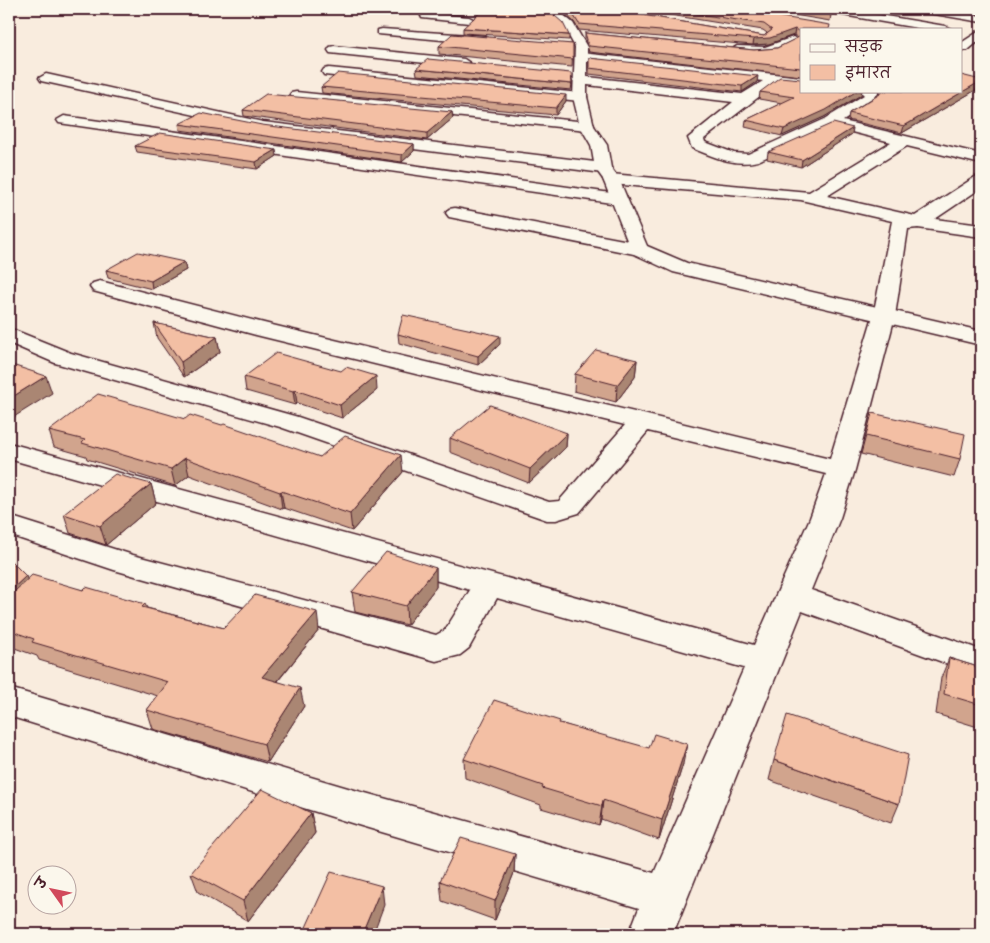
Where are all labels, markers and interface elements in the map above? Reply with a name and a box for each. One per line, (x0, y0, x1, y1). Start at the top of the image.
legend (800, 28, 962, 92)
text: सड़क (844, 38, 883, 57)
text: इमारत (845, 64, 892, 83)
north arrow (28, 866, 78, 916)
text: उ (31, 873, 52, 893)

